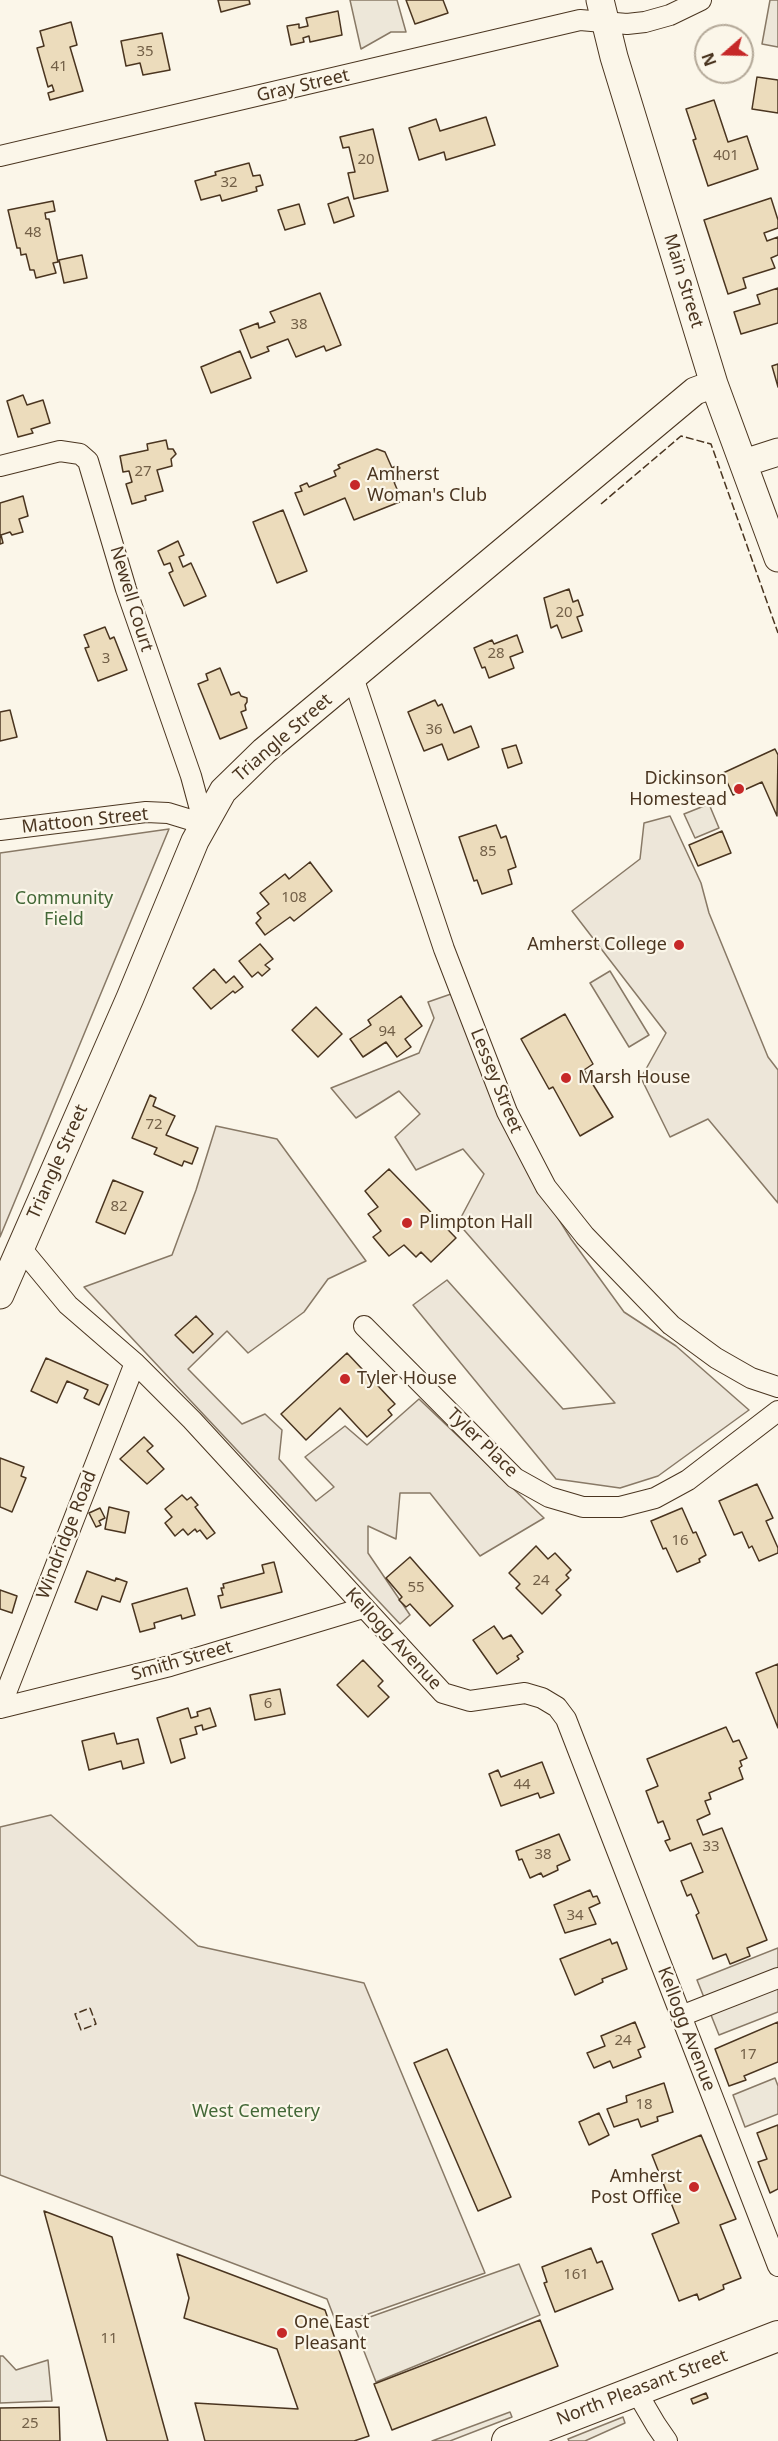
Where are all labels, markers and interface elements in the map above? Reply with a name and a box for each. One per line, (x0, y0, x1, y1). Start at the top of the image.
north arrow (694, 24, 754, 84)
house number: 35 (136, 43, 154, 61)
text: N (696, 50, 722, 69)
house number: 41 (50, 58, 68, 76)
street label: Gray Street (255, 65, 351, 107)
house number: 401 (713, 147, 739, 165)
house number: 20 (357, 151, 375, 169)
house number: 32 (220, 174, 238, 192)
house number: 48 (24, 224, 42, 242)
street label: Main Street (658, 231, 708, 331)
house number: 38 (290, 316, 308, 334)
house number: 27 (134, 463, 152, 481)
place label: Amherst Woman's Club (367, 464, 487, 506)
marker: Amherst Woman's Club (348, 478, 362, 492)
street label: Newell Court (105, 544, 157, 654)
house number: 20 (555, 604, 573, 622)
house number: 28 (487, 645, 505, 663)
house number: 3 (102, 650, 110, 668)
street label: Triangle Street (229, 689, 337, 787)
house number: 36 (425, 721, 443, 739)
place label: Dickinson Homestead (629, 768, 727, 810)
marker: Dickinson Homestead (732, 782, 746, 796)
street label: Mattoon Street (21, 804, 149, 838)
house number: 85 (479, 843, 497, 861)
park label: Community Field (15, 888, 113, 930)
house number: 108 (281, 889, 307, 907)
place label: Amherst College (527, 934, 667, 956)
marker: Amherst College (672, 938, 686, 952)
house number: 94 (378, 1023, 396, 1041)
street label: Lessey Street (465, 1026, 527, 1136)
place label: Marsh House (578, 1067, 690, 1089)
marker: Marsh House (559, 1071, 573, 1085)
street label: Triangle Street (23, 1101, 93, 1223)
house number: 72 (145, 1116, 163, 1134)
house number: 82 (110, 1198, 128, 1216)
place label: Plimpton Hall (419, 1212, 533, 1234)
marker: Plimpton Hall (400, 1216, 414, 1230)
place label: Tyler House (357, 1368, 457, 1390)
marker: Tyler House (338, 1372, 352, 1386)
street label: Tyler Place (442, 1404, 522, 1482)
street label: Windridge Road (33, 1468, 101, 1602)
house number: 16 (671, 1532, 689, 1550)
house number: 24 (532, 1572, 550, 1590)
house number: 55 (407, 1579, 425, 1597)
street label: Kellogg Avenue (340, 1584, 446, 1694)
street label: Smith Street (129, 1636, 235, 1686)
house number: 6 (264, 1695, 272, 1713)
house number: 44 (513, 1776, 531, 1794)
house number: 33 (702, 1838, 720, 1856)
house number: 38 (534, 1846, 552, 1864)
house number: 34 (566, 1907, 584, 1925)
street label: Kellogg Avenue (652, 1964, 720, 2094)
house number: 24 (614, 2032, 632, 2050)
house number: 17 (739, 2046, 757, 2064)
house number: 18 (635, 2096, 653, 2114)
park label: West Cemetery (192, 2101, 320, 2123)
place label: Amherst Post Office (591, 2166, 682, 2208)
marker: Amherst Post Office (687, 2180, 701, 2194)
house number: 161 (563, 2266, 589, 2284)
place label: One East Pleasant (294, 2312, 369, 2354)
marker: One East Pleasant (275, 2326, 289, 2340)
house number: 11 (100, 2330, 118, 2348)
street label: North Pleasant Street (553, 2345, 731, 2431)
house number: 25 (21, 2415, 39, 2433)

